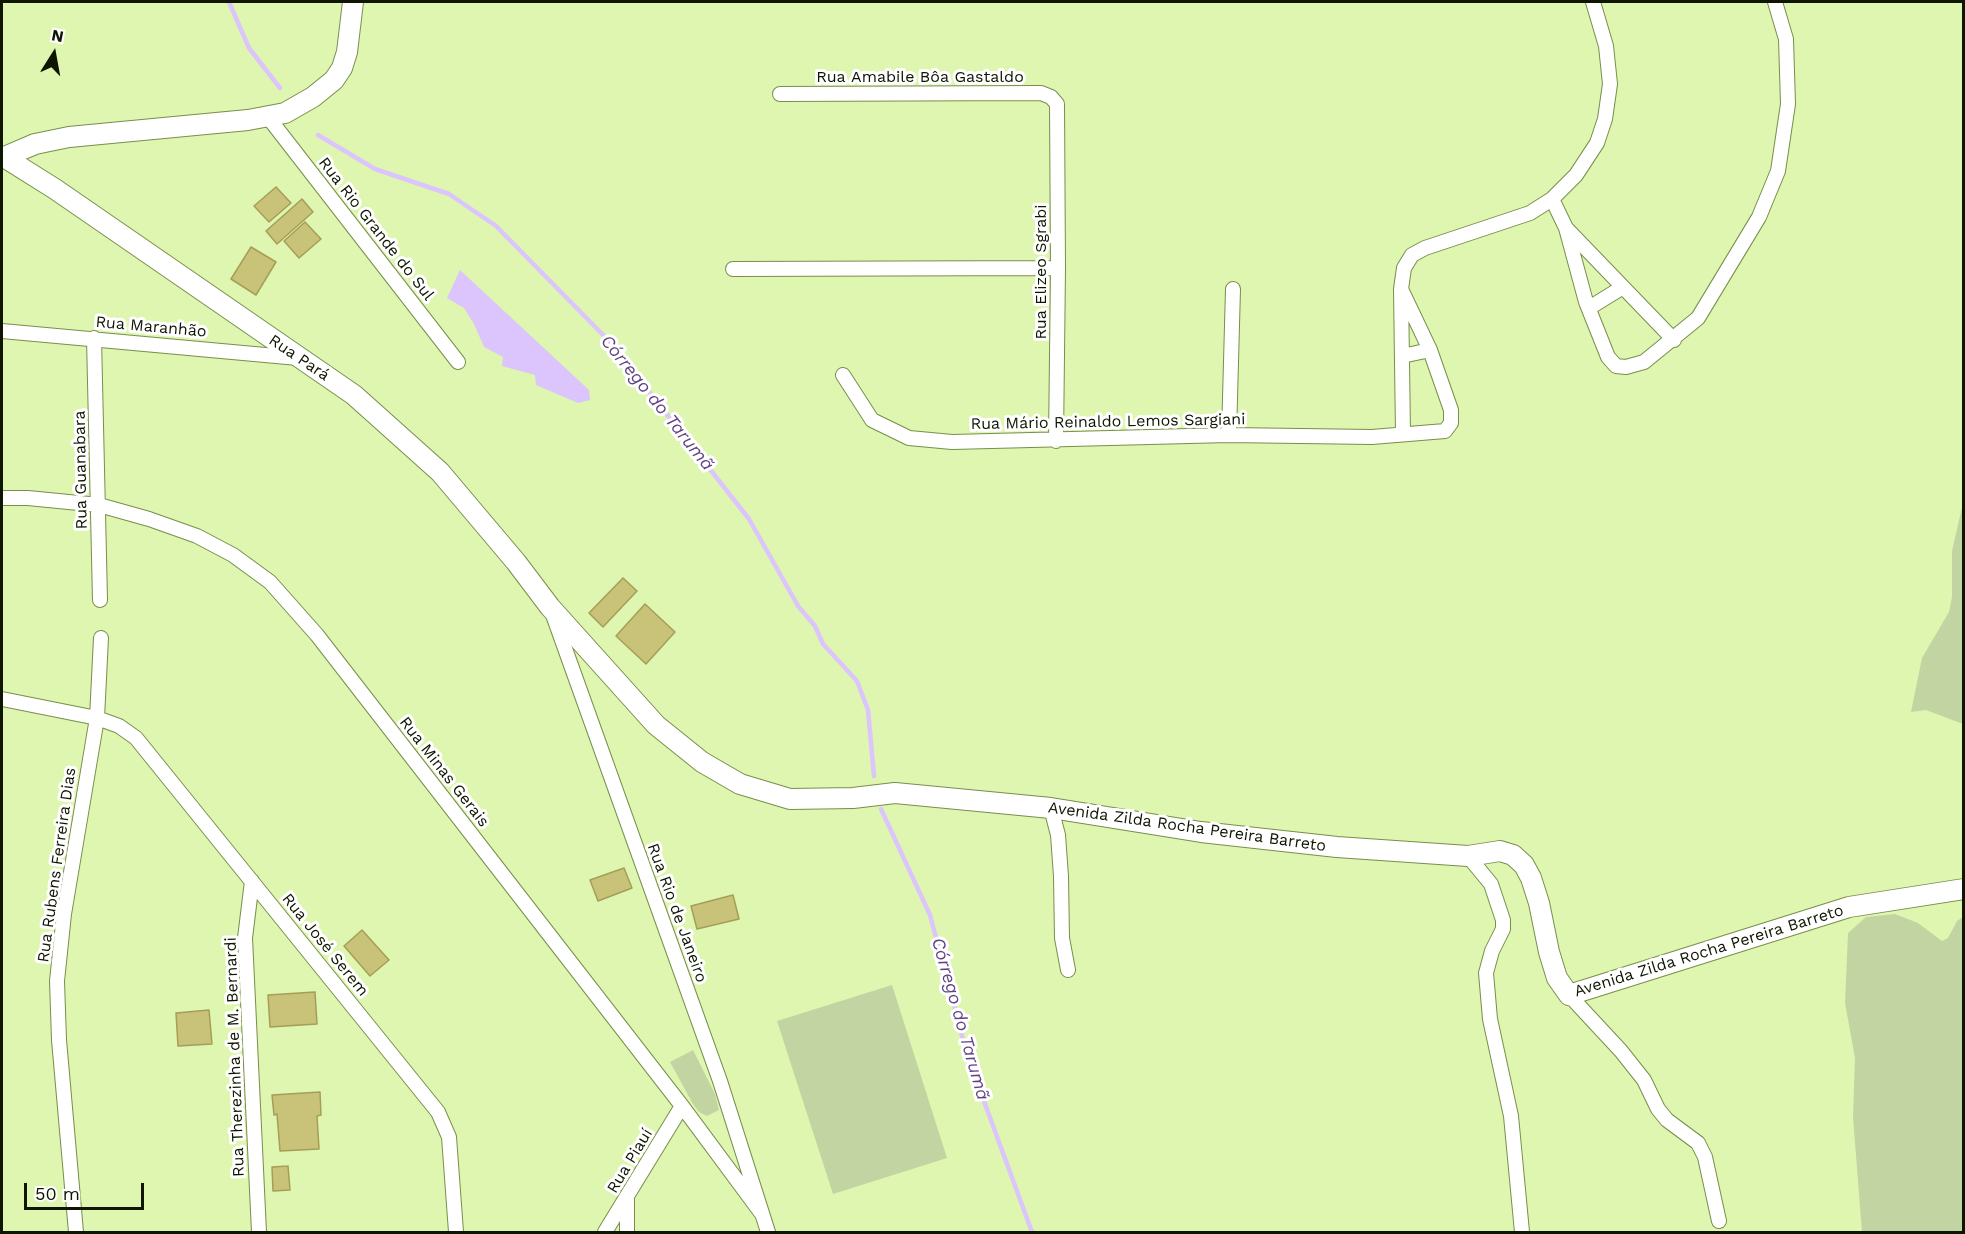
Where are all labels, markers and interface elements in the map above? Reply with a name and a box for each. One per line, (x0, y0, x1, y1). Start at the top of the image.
north arrow (24, 24, 84, 84)
text: N (50, 25, 65, 46)
street label: Rua Amabile Bôa Gastaldo (816, 67, 1024, 87)
street label: Rua Rio Grande do Sul (314, 154, 438, 304)
street label: Rua Elizeo Sgrabi (1031, 204, 1051, 340)
street label: Rua Maranhão (95, 313, 207, 341)
street label: Rua Pará (265, 331, 333, 385)
water label: Córrego do Tarumã (596, 331, 718, 475)
street label: Rua Guanabara (70, 410, 92, 530)
street label: Rua Mário Reinaldo Lemos Sargiani (971, 410, 1245, 434)
street label: Rua Minas Gerais (395, 713, 493, 831)
street label: Rua Rubens Ferreira Dias (34, 766, 80, 964)
street label: Avenida Zilda Rocha Pereira Barreto (1047, 798, 1327, 856)
street label: Rua Rio de Janeiro (643, 841, 711, 985)
street label: Rua José Serem (278, 890, 372, 1000)
street label: Avenida Zilda Rocha Pereira Barreto (1572, 901, 1846, 1001)
water label: Córrego do Tarumã (926, 935, 994, 1103)
street label: Rua Therezinha de M. Bernardi (221, 937, 249, 1177)
street label: Rua Piauí (603, 1125, 657, 1197)
scale bar (27, 1171, 147, 1209)
text: 50 m (35, 1183, 80, 1204)

